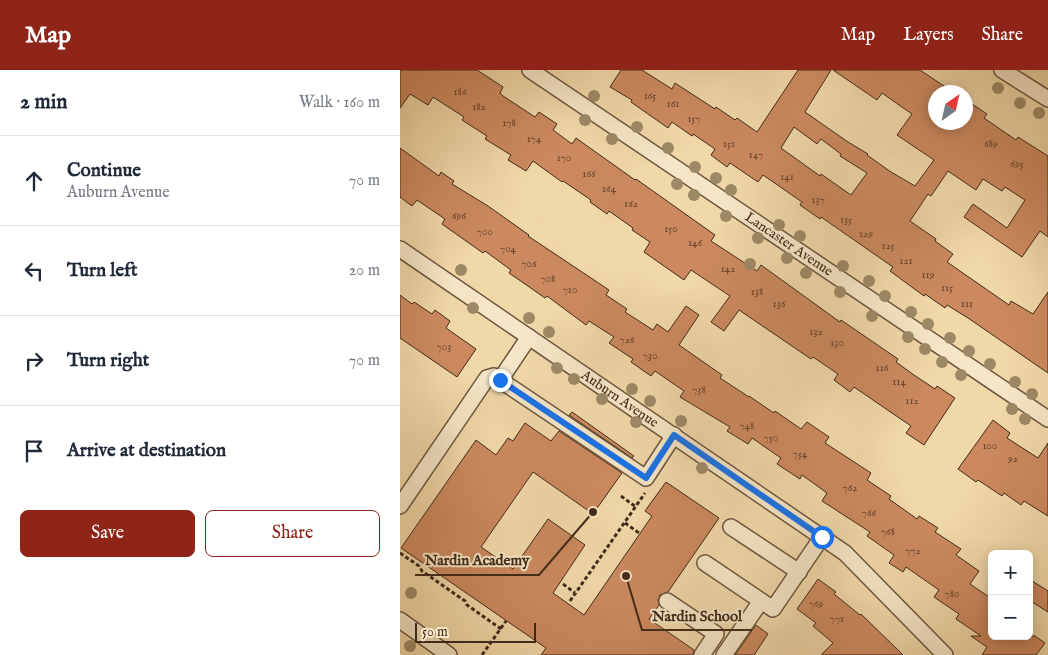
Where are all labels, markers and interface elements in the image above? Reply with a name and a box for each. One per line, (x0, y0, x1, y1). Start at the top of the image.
text: Map (25, 20, 71, 51)
text: Map (841, 24, 875, 47)
text: Layers (903, 24, 954, 47)
text: Share (982, 24, 1023, 47)
house number: 186 (453, 85, 467, 99)
north arrow (928, 85, 973, 130)
text: 2 min (20, 89, 67, 116)
house number: 165 (644, 89, 656, 103)
text: Walk · 160 m (299, 93, 380, 113)
house number: 161 (667, 97, 679, 111)
house number: 182 (472, 100, 486, 114)
house number: 157 (687, 112, 701, 126)
house number: 178 (502, 116, 516, 130)
house number: 174 (527, 132, 542, 146)
house number: 151 (723, 137, 735, 151)
house number: 689 (984, 137, 998, 151)
house number: 147 (749, 148, 763, 162)
house number: 170 (557, 151, 571, 165)
house number: 695 (1010, 157, 1024, 171)
text: Continue (67, 159, 141, 183)
icon: ahead (20, 167, 48, 195)
house number: 166 (582, 167, 596, 181)
house number: 141 (780, 170, 794, 184)
text: 70 m (349, 171, 380, 191)
house number: 164 (602, 182, 617, 196)
text: Auburn Avenue (67, 183, 170, 203)
house number: 137 (811, 193, 825, 207)
house number: 162 (624, 197, 638, 211)
street label: Lancaster Avenue (741, 208, 837, 281)
house number: 696 (452, 209, 466, 223)
house number: 135 (840, 213, 852, 227)
house number: 150 (664, 222, 678, 236)
house number: 700 (477, 225, 493, 239)
house number: 129 (859, 227, 873, 241)
house number: 146 (688, 236, 702, 250)
house number: 125 (881, 239, 895, 253)
house number: 704 (500, 242, 517, 256)
house number: 121 (899, 254, 913, 268)
icon: left (20, 257, 48, 285)
house number: 706 (521, 257, 537, 271)
text: Turn left (67, 259, 138, 283)
text: 20 m (349, 261, 380, 281)
house number: 142 (721, 262, 735, 276)
house number: 119 (922, 268, 935, 282)
house number: 708 (541, 272, 555, 286)
house number: 115 (941, 281, 953, 295)
house number: 710 (563, 283, 577, 297)
house number: 138 (751, 285, 763, 299)
house number: 136 (773, 297, 786, 311)
house number: 111 (961, 297, 973, 311)
house number: 132 (809, 325, 823, 339)
house number: 726 (620, 333, 635, 347)
house number: 130 (830, 336, 844, 350)
house number: 703 (437, 340, 451, 354)
icon: right (20, 347, 48, 375)
text: Turn right (67, 349, 149, 373)
house number: 730 (643, 349, 657, 363)
text: 70 m (349, 351, 380, 371)
house number: 116 (876, 361, 889, 375)
street label: Auburn Avenue (577, 366, 662, 432)
route end (489, 369, 512, 392)
house number: 114 (892, 375, 906, 389)
house number: 738 (692, 383, 706, 397)
house number: 112 (905, 394, 919, 408)
house number: 748 (740, 419, 754, 433)
house number: 750 (764, 431, 778, 445)
icon: arrive (20, 437, 48, 465)
text: Arrive at destination (67, 439, 226, 463)
house number: 100 (983, 439, 997, 453)
house number: 754 (793, 447, 808, 461)
house number: 92 (1007, 452, 1018, 466)
house number: 762 (843, 481, 857, 495)
house number: 766 (862, 506, 877, 520)
button: Save (20, 510, 195, 557)
button: Share (205, 510, 380, 557)
house number: 768 (881, 525, 895, 539)
route start (811, 526, 834, 549)
house number: 772 (905, 544, 921, 558)
callout: Nardin Academy (415, 545, 539, 575)
map controls (988, 550, 1033, 640)
button: + (988, 550, 1033, 595)
text: Nardin Academy (424, 551, 530, 570)
house number: 780 (945, 587, 959, 601)
button: − (988, 595, 1033, 640)
house number: 769 (809, 597, 823, 611)
callout: Nardin School (642, 600, 752, 630)
text: Nardin School (651, 607, 743, 626)
house number: 771 (830, 612, 844, 626)
scale bar (415, 620, 536, 643)
text: 50 m (422, 623, 448, 641)

